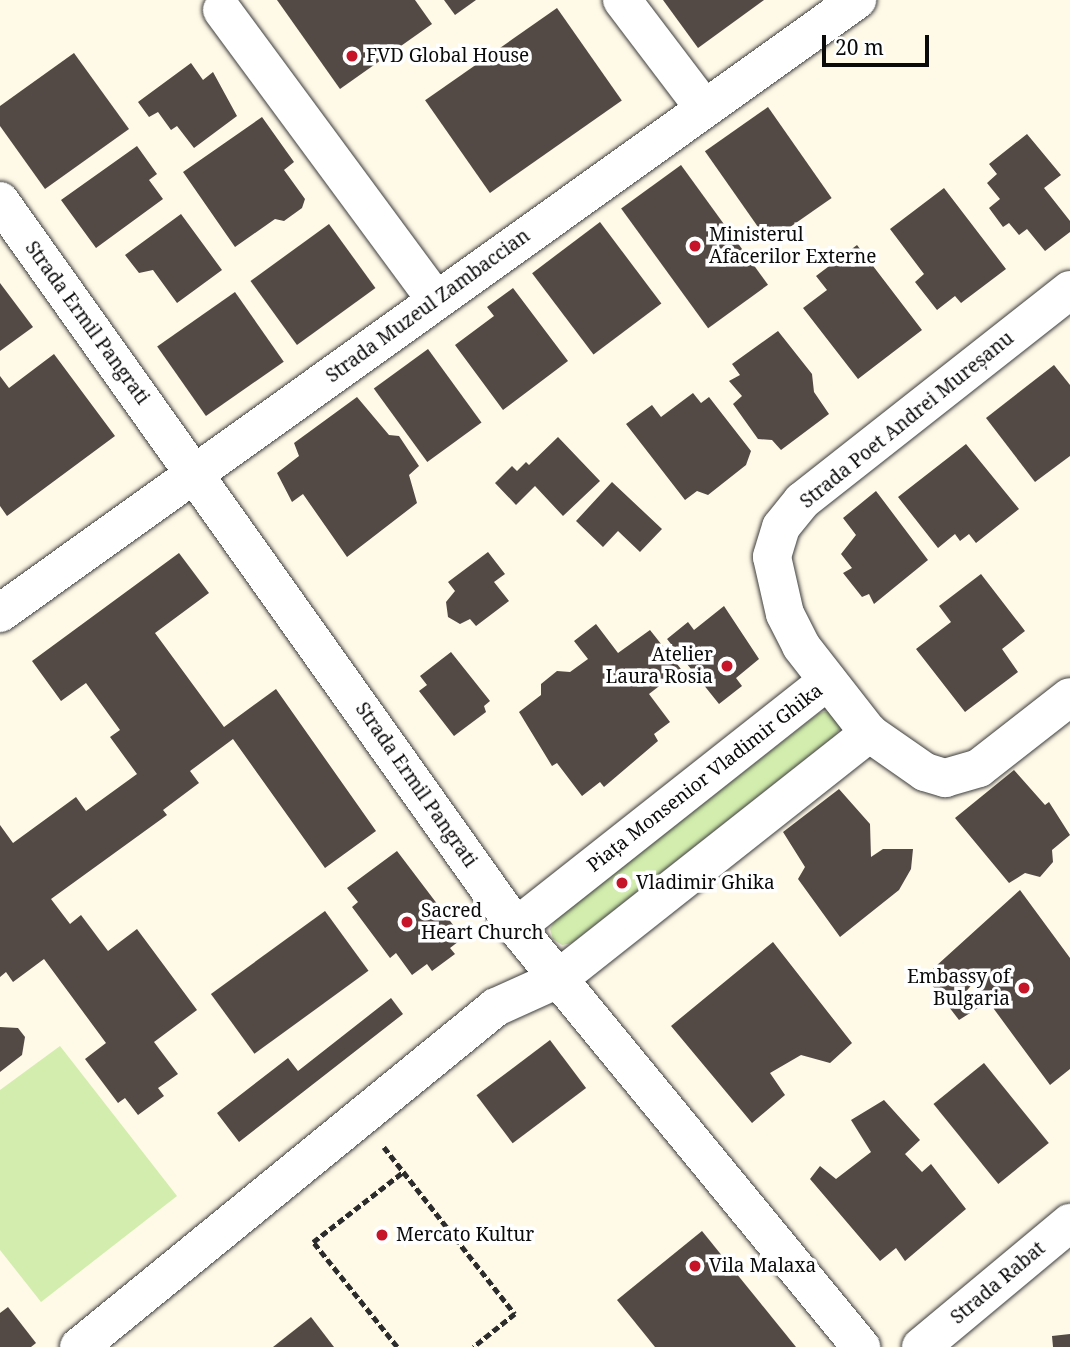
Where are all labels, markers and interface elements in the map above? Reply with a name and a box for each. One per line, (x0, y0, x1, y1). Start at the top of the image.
scale bar (825, 21, 932, 65)
text: 20 m (835, 33, 884, 61)
place label: FVD Global House (366, 45, 529, 67)
marker: FVD Global House (344, 48, 360, 64)
street label: Strada Muzeul Zambaccian (322, 224, 534, 388)
place label: Ministerul Afacerilor Externe (709, 224, 876, 268)
street label: Strada Ermil Pangrati (20, 237, 154, 409)
marker: Ministerul Afacerilor Externe (687, 238, 703, 254)
street label: Strada Poet Andrei Mureșanu (796, 327, 1018, 513)
place label: Atelier Laura Rosia (605, 644, 713, 688)
marker: Atelier Laura Rosia (719, 658, 735, 674)
street label: Piața Monsenior Vladimir Ghika (583, 679, 827, 877)
street label: Strada Ermil Pangrati (350, 698, 482, 872)
place label: Vladimir Ghika (636, 872, 775, 894)
marker: Vladimir Ghika (614, 875, 630, 891)
place label: Sacred Heart Church (421, 900, 544, 944)
marker: Sacred Heart Church (399, 914, 415, 930)
place label: Embassy of Bulgaria (907, 966, 1010, 1010)
marker: Embassy of Bulgaria (1016, 980, 1032, 996)
place label: Mercato Kultur (396, 1224, 534, 1246)
marker: Mercato Kultur (374, 1227, 390, 1243)
street label: Strada Rabat (946, 1237, 1050, 1329)
place label: Vila Malaxa (709, 1255, 816, 1277)
marker: Vila Malaxa (687, 1258, 703, 1274)

